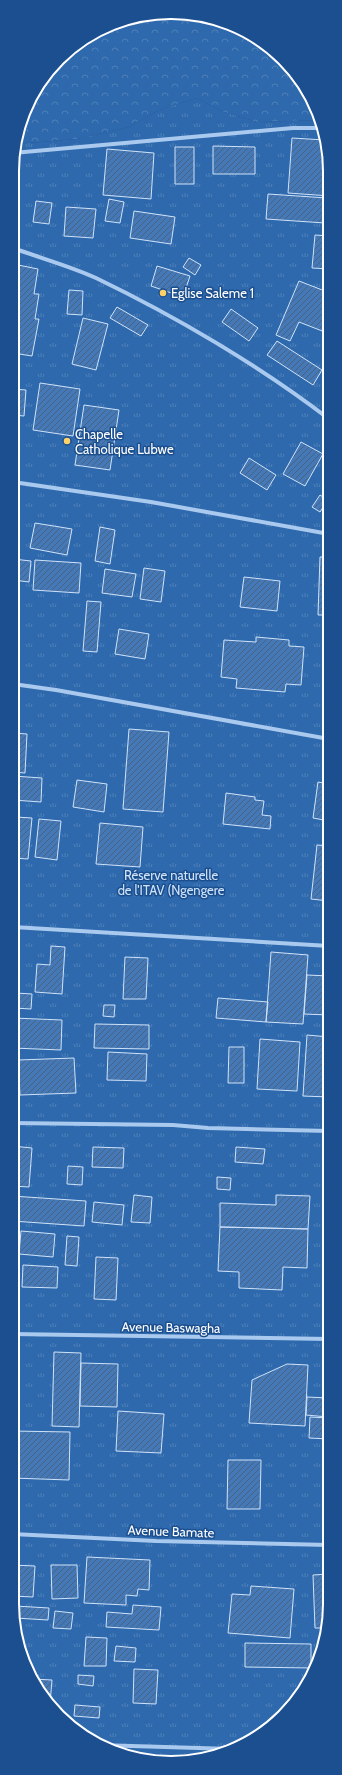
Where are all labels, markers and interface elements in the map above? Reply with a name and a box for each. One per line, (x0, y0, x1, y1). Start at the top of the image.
place label: Eglise Saleme 1 (171, 285, 254, 301)
marker: Eglise Saleme 1 (158, 288, 168, 298)
place label: Chapelle Catholique Lubwe (75, 426, 174, 457)
marker: Chapelle Catholique Lubwe (62, 436, 72, 446)
park label: Réserve naturelle de l'ITAV (Ngengere (118, 867, 225, 898)
street label: Avenue Baswagha (121, 1318, 221, 1336)
street label: Avenue Bamate (127, 1521, 215, 1541)

